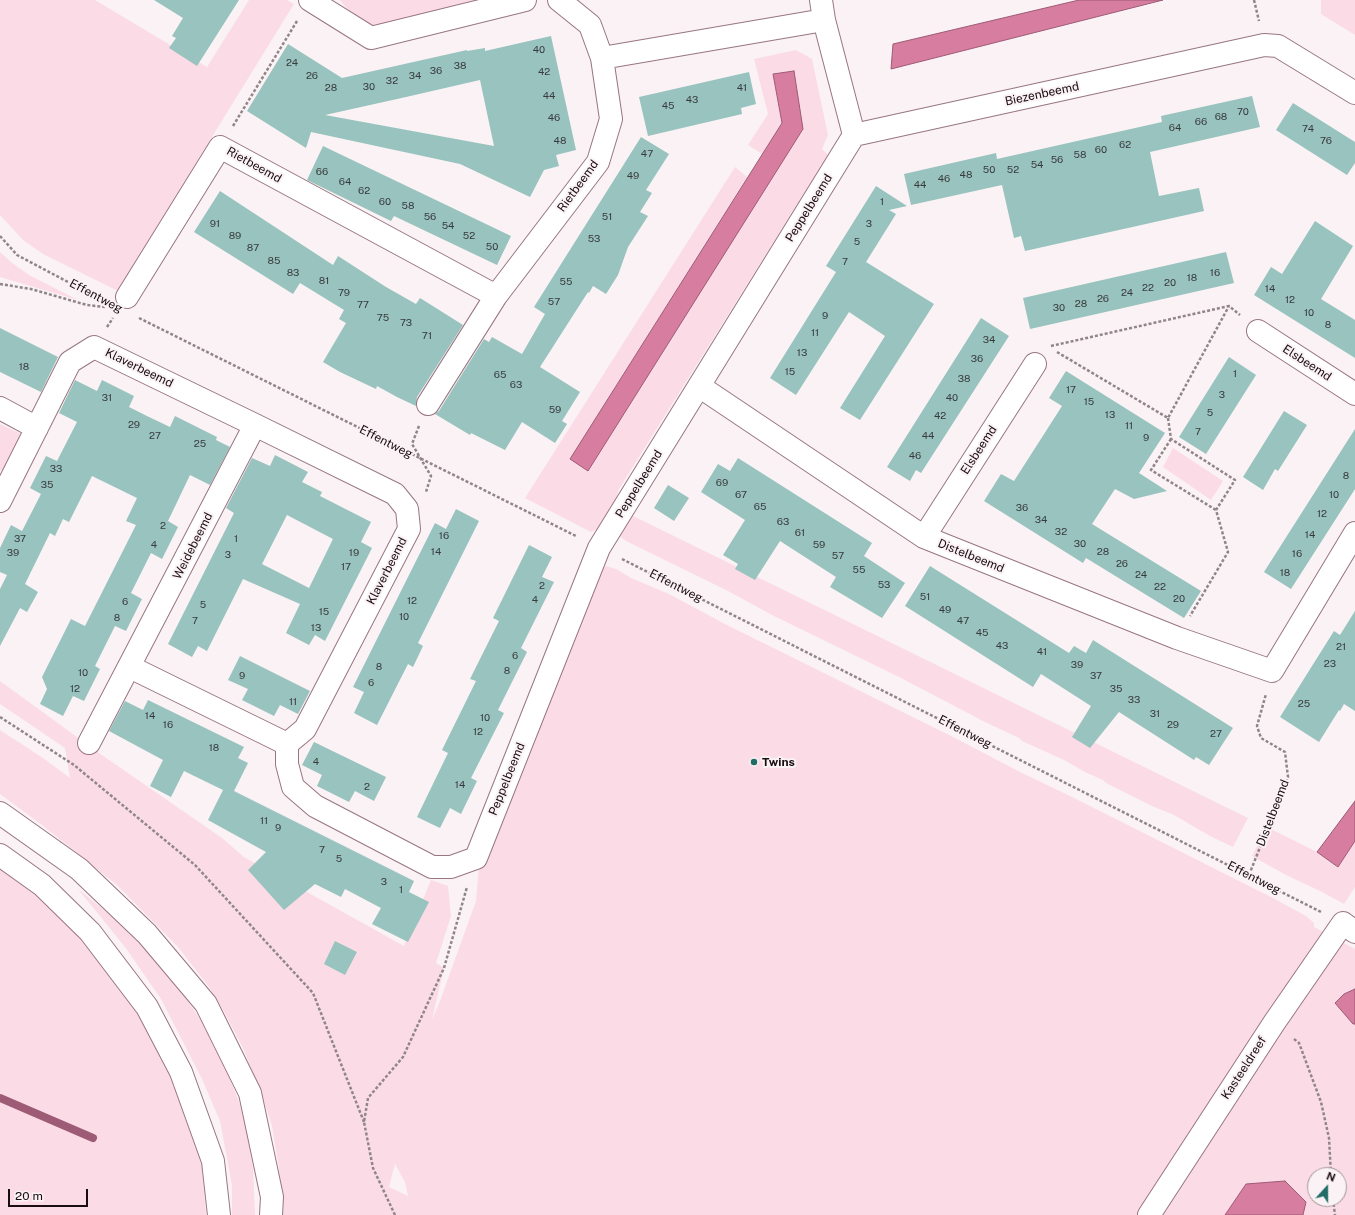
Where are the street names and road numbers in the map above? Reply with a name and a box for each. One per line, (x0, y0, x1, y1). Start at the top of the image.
street label: Biezenbeemd (1004, 79, 1080, 109)
street label: Rietbeemd (224, 144, 284, 186)
street label: Rietbeemd (554, 157, 602, 215)
street label: Peppelbeemd (782, 171, 836, 245)
street label: Effentweg (67, 276, 125, 316)
street label: Elsbeemd (1280, 342, 1334, 384)
street label: Klaverbeemd (103, 345, 175, 391)
street label: Effentweg (357, 422, 415, 462)
street label: Elsbeemd (958, 423, 1000, 477)
street label: Peppelbeemd (612, 447, 666, 521)
street label: Weidebeemd (170, 510, 216, 582)
street label: Klaverbeemd (364, 535, 410, 607)
street label: Distelbeemd (936, 536, 1006, 576)
street label: Effentweg (647, 566, 705, 606)
street label: Effentweg (936, 712, 994, 752)
street label: Peppelbeemd (486, 740, 528, 818)
street label: Distelbeemd (1254, 778, 1292, 848)
street label: Effentweg (1225, 858, 1283, 898)
street label: Kasteeldreef (1218, 1034, 1270, 1102)

